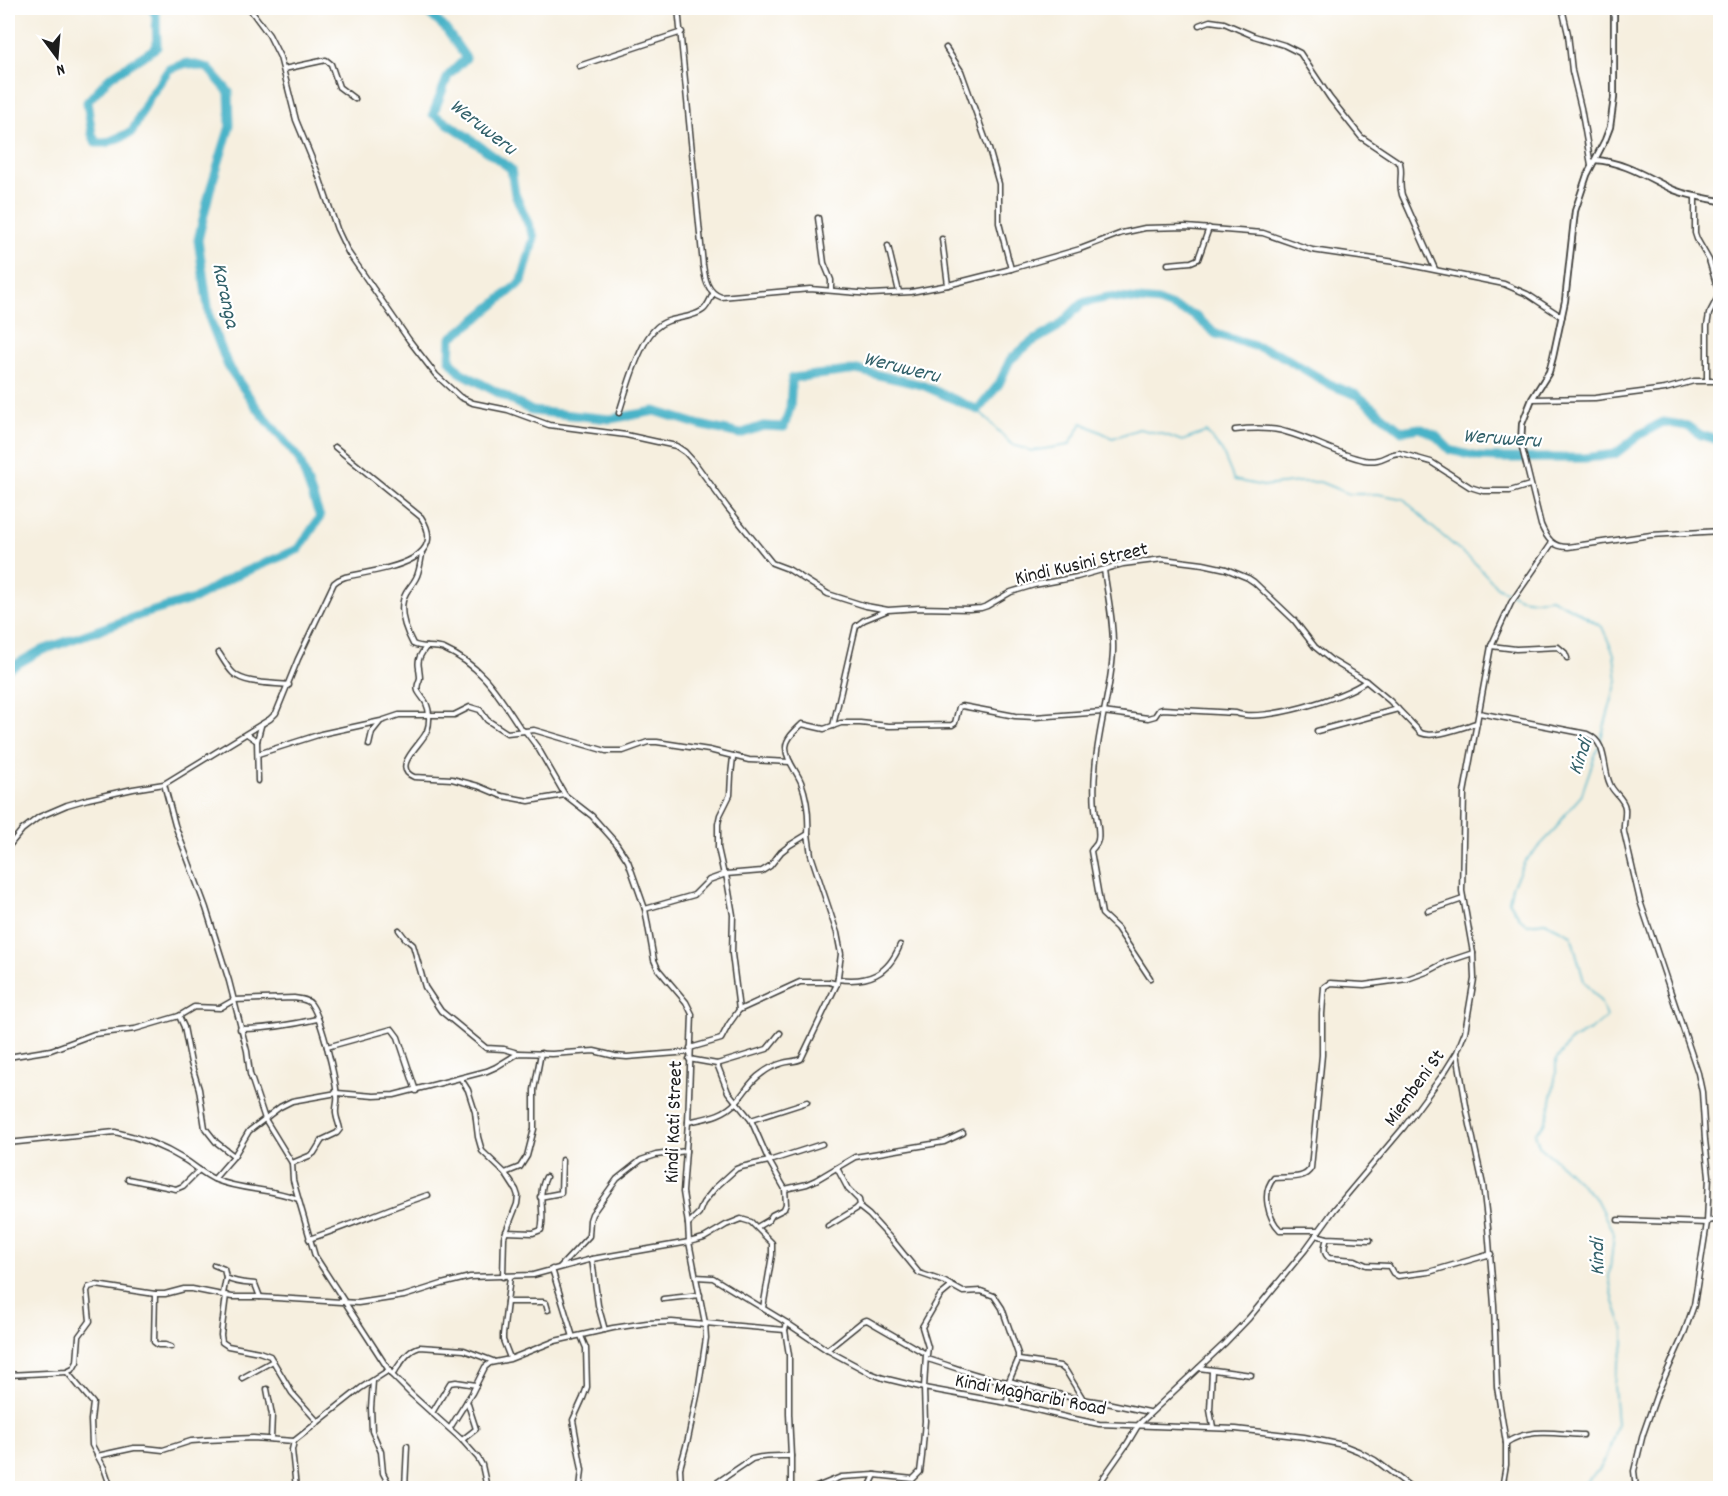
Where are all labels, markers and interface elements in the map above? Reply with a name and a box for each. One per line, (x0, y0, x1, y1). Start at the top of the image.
north arrow (27, 27, 87, 87)
text: N (53, 57, 67, 81)
water label: Weruweru (442, 93, 524, 165)
water label: Karanga (203, 260, 246, 332)
water label: Weruweru (860, 345, 945, 393)
water label: Weruweru (1462, 422, 1544, 458)
street label: Kindi Kusini Street (1012, 536, 1151, 594)
water label: Kindi (1562, 732, 1603, 779)
street label: Miembeni St (1378, 1045, 1453, 1133)
street label: Kindi Kati Street (659, 1060, 691, 1184)
water label: Kindi (1584, 1235, 1614, 1275)
street label: Kindi Magharibi Road (952, 1368, 1108, 1424)

